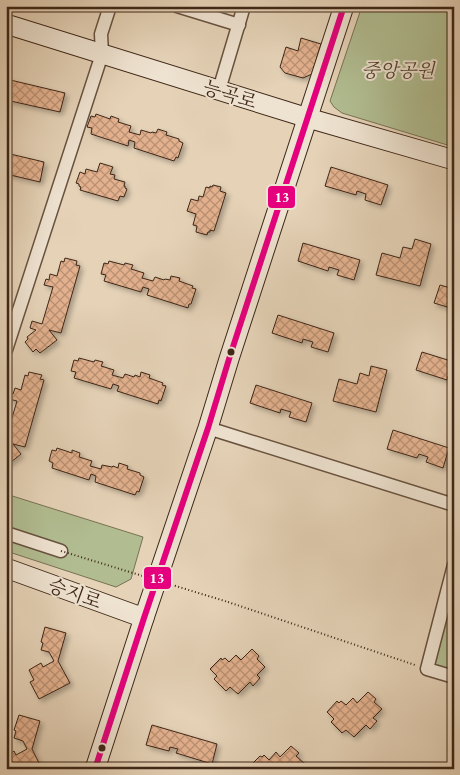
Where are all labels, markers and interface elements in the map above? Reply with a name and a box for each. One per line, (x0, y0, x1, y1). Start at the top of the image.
park label: 중앙공원 (361, 58, 436, 83)
street label: 능곡로 (200, 74, 260, 114)
line badge: 13 (267, 185, 296, 209)
text: 13 (275, 188, 289, 206)
unlabelled marker (226, 347, 236, 357)
line badge: 13 (143, 566, 172, 590)
text: 13 (150, 569, 164, 587)
street label: 승지로 (45, 572, 105, 615)
unlabelled marker (97, 743, 107, 753)

